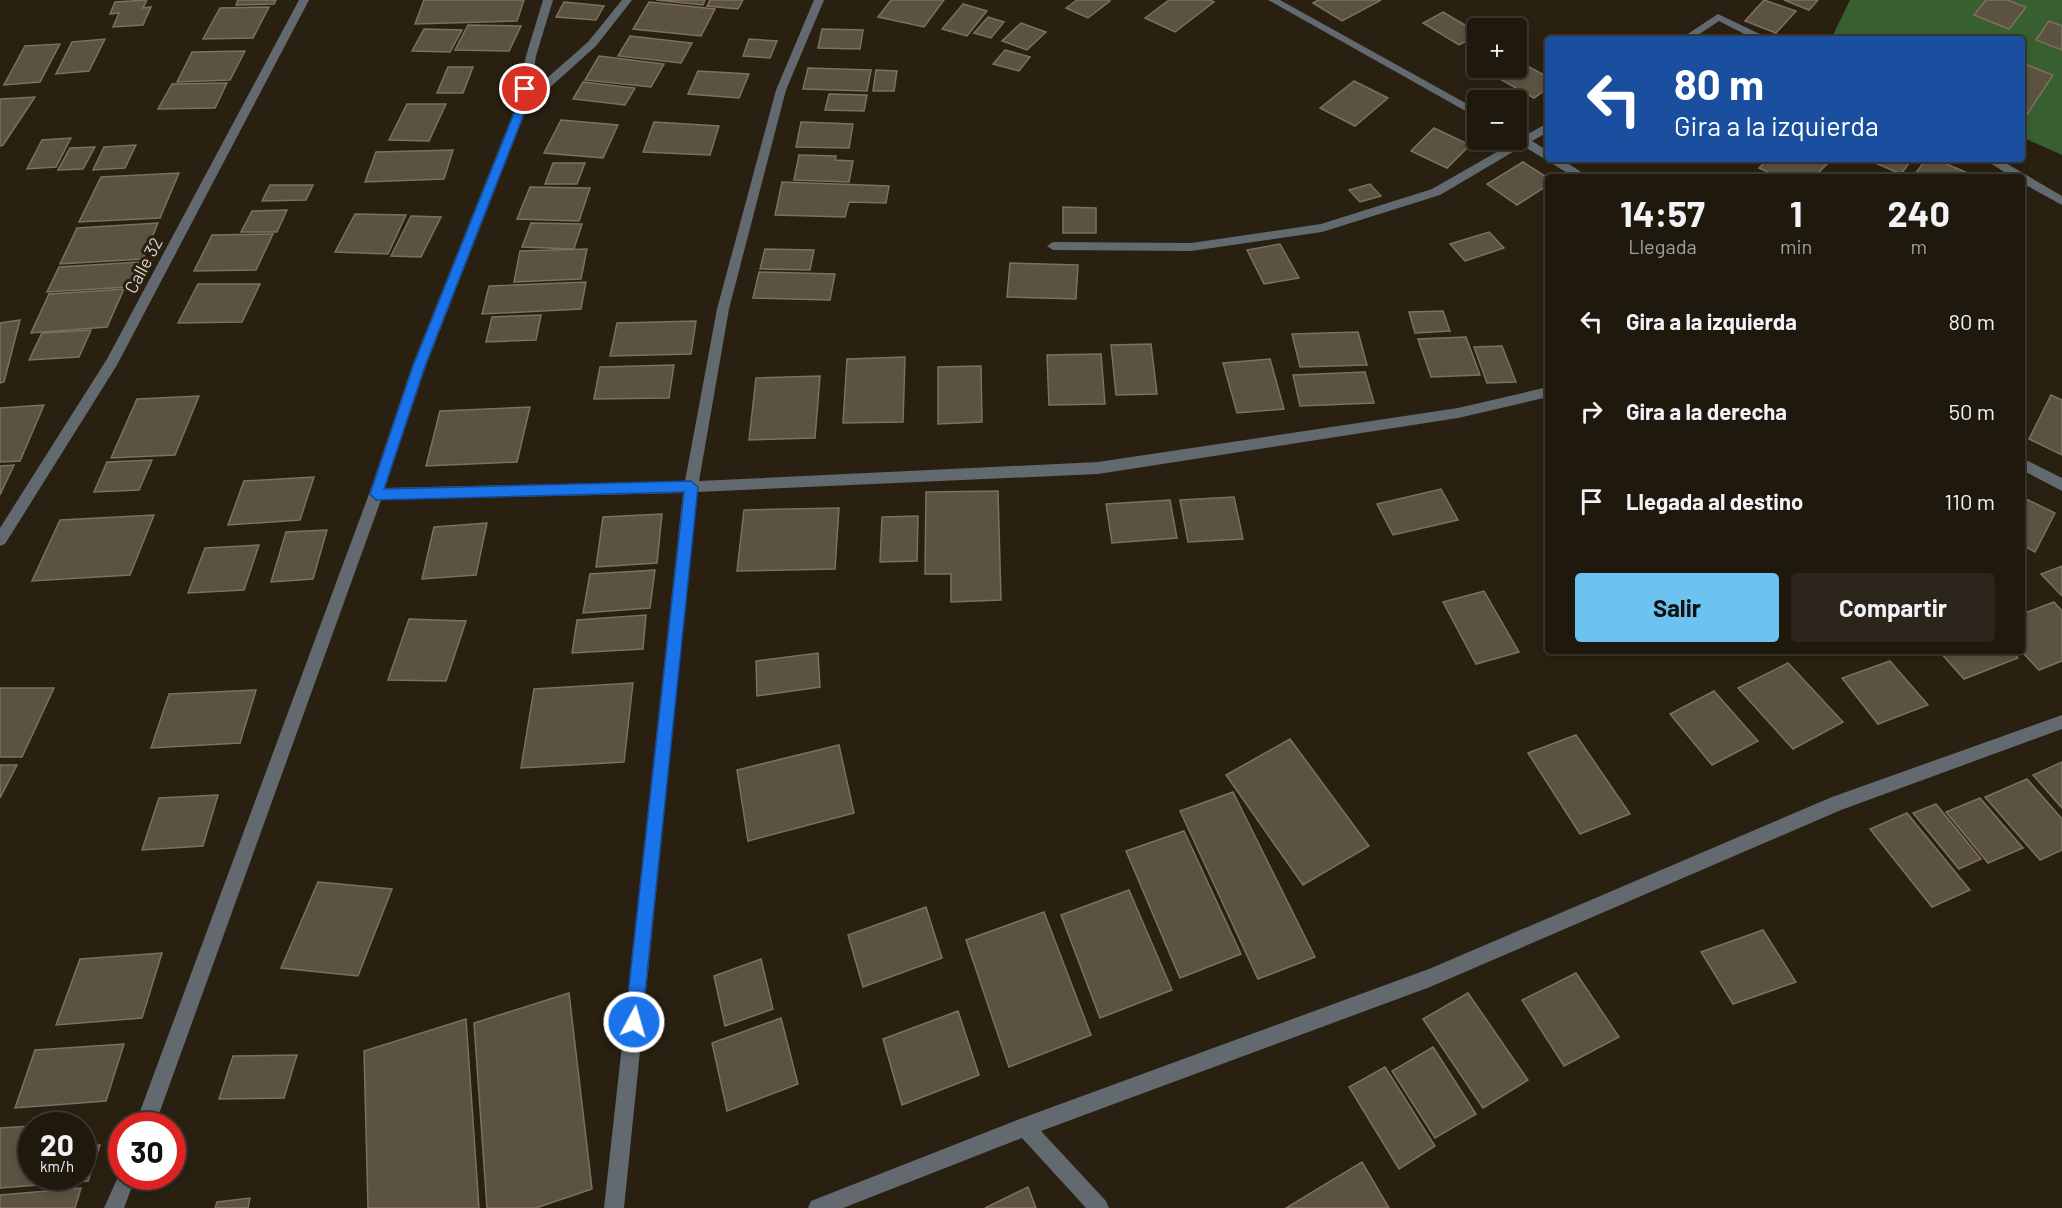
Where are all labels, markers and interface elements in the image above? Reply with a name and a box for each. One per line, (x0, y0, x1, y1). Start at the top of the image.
map controls (1467, 18, 1527, 150)
button: + (1467, 18, 1527, 78)
text: 80 m (1674, 58, 1764, 108)
icon: left (1575, 60, 1653, 138)
pin (499, 63, 550, 114)
icon: arrive (508, 72, 541, 105)
button: − (1467, 90, 1527, 150)
text: Gira a la izquierda (1674, 109, 1879, 141)
text: 14:57 (1620, 191, 1705, 234)
text: 1 (1790, 191, 1803, 234)
text: 240 (1887, 191, 1950, 234)
street label: Calle 32 (119, 233, 167, 297)
text: Llegada (1628, 234, 1697, 258)
text: min (1780, 234, 1812, 258)
text: m (1910, 234, 1927, 258)
icon: left (1575, 305, 1608, 338)
text: Gira a la izquierda (1626, 308, 1797, 334)
text: 80 m (1949, 308, 1995, 334)
icon: right (1575, 395, 1608, 428)
text: Gira a la derecha (1626, 398, 1787, 424)
text: 50 m (1949, 398, 1995, 424)
icon: arrive (1575, 485, 1608, 518)
text: Llegada al destino (1626, 488, 1803, 514)
text: 110 m (1945, 488, 1995, 514)
button: Salir (1575, 573, 1779, 642)
button: Compartir (1791, 573, 1995, 642)
position arrow (602, 990, 666, 1054)
speed limit sign: 30 (108, 1112, 186, 1190)
text: 20 (40, 1126, 74, 1162)
text: km/h (40, 1157, 74, 1175)

